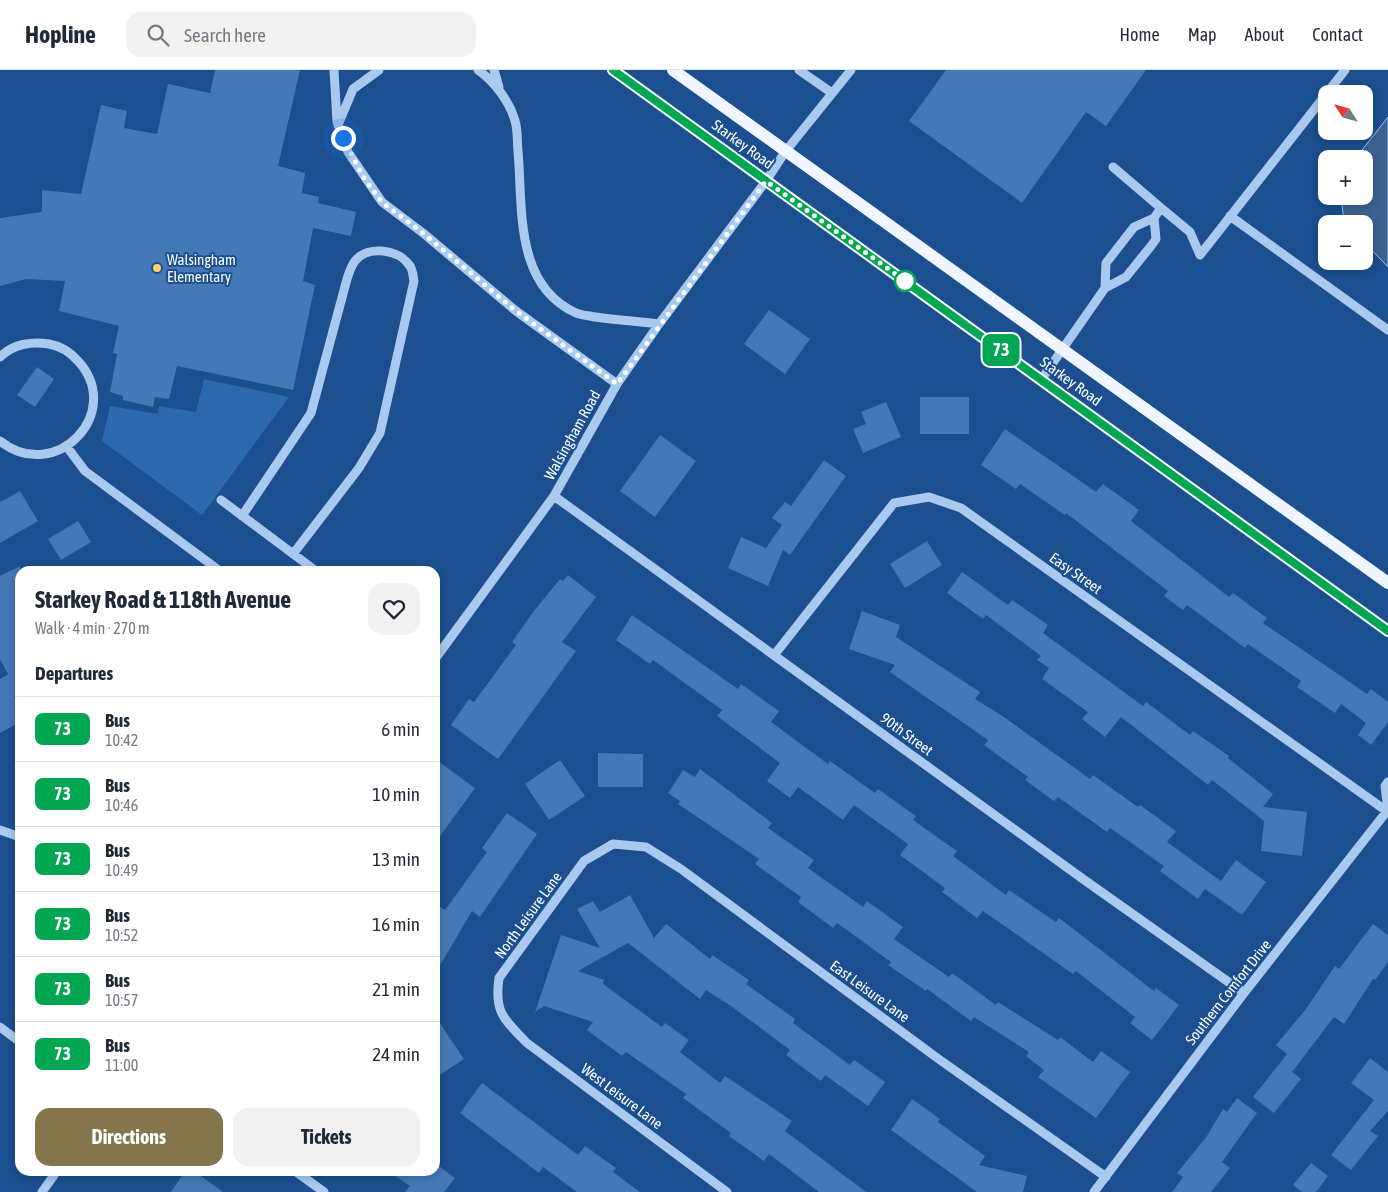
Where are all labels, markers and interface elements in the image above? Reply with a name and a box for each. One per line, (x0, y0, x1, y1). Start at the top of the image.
search box (126, 12, 476, 57)
text: Hopline (25, 21, 96, 48)
icon: search (144, 21, 172, 49)
text: Search here (184, 24, 266, 46)
text: Home (1120, 24, 1160, 45)
text: Map (1188, 24, 1217, 45)
text: About (1245, 24, 1284, 45)
text: Contact (1312, 24, 1363, 45)
north arrow (1318, 85, 1372, 140)
map controls (1318, 85, 1373, 270)
street label: Starkey Road (709, 116, 777, 172)
your location (331, 126, 356, 151)
button: + (1318, 150, 1373, 205)
button: − (1318, 215, 1373, 270)
place label: Walsingham Elementary (167, 251, 236, 285)
marker: Walsingham Elementary (151, 262, 163, 274)
unlabelled marker (894, 270, 916, 292)
line badge: 73 (978, 334, 1024, 366)
text: 73 (993, 339, 1009, 360)
street label: Starkey Road (1037, 353, 1105, 409)
street label: Walsingham Road (540, 387, 604, 483)
street label: Easy Street (1047, 549, 1105, 597)
button: heart (368, 583, 420, 635)
text: Starkey Road & 118th Avenue (35, 586, 291, 613)
text: Walk · 4 min · 270 m (35, 619, 149, 637)
text: Departures (35, 662, 113, 684)
text: Bus (105, 709, 130, 731)
street label: 90th Street (877, 709, 937, 759)
text: 73 (54, 718, 71, 739)
text: 6 min (381, 718, 420, 740)
text: 10:42 (105, 731, 138, 749)
text: Bus (105, 774, 130, 796)
text: 73 (54, 783, 71, 804)
text: 10 min (372, 783, 420, 805)
text: 10:46 (105, 796, 138, 814)
text: Bus (105, 839, 130, 861)
text: 73 (54, 848, 71, 869)
text: 13 min (372, 848, 420, 870)
text: 10:49 (105, 861, 138, 879)
street label: North Leisure Lane (491, 868, 565, 961)
text: Bus (105, 904, 130, 926)
text: 73 (54, 913, 71, 934)
text: 16 min (372, 913, 420, 935)
text: 10:52 (105, 926, 138, 944)
street label: Southern Comfort Drive (1182, 936, 1274, 1048)
street label: East Leisure Lane (827, 957, 913, 1026)
text: Bus (105, 969, 130, 991)
text: 73 (54, 978, 71, 999)
text: 21 min (372, 978, 420, 1000)
text: 10:57 (105, 991, 138, 1009)
text: Bus (105, 1034, 130, 1056)
text: 73 (54, 1043, 71, 1064)
text: 24 min (372, 1043, 420, 1065)
text: 11:00 (105, 1056, 138, 1074)
street label: West Leisure Lane (578, 1060, 666, 1132)
button: Directions (35, 1108, 223, 1166)
button: Tickets (233, 1108, 420, 1166)

